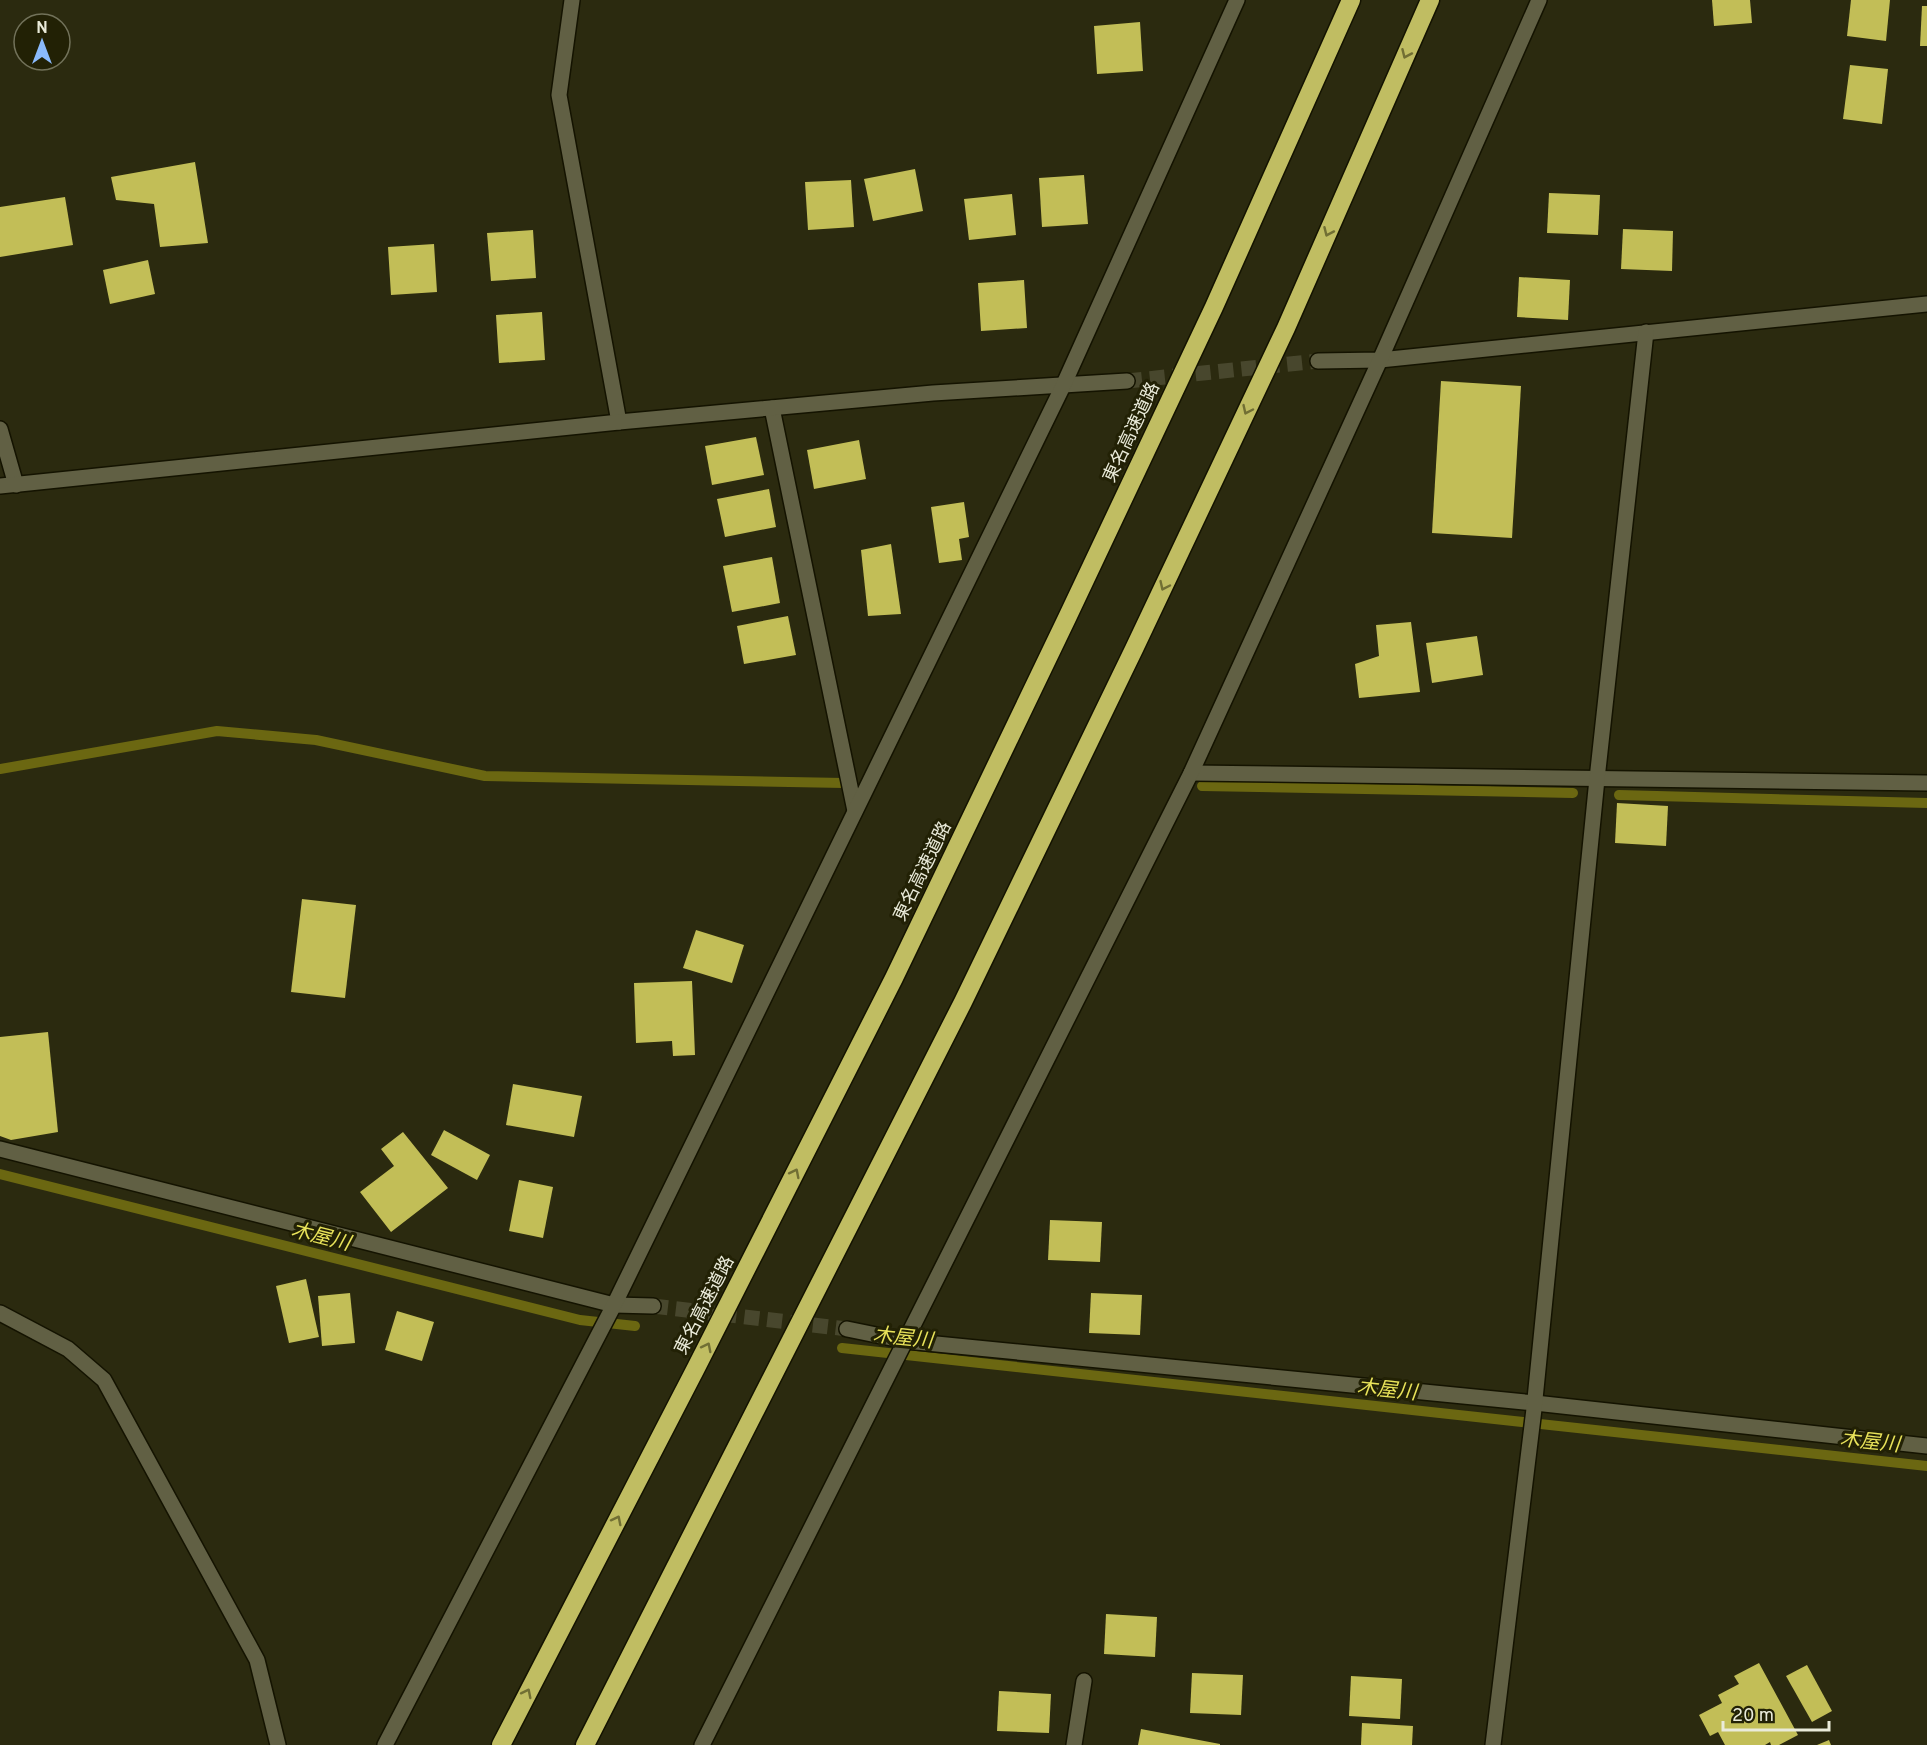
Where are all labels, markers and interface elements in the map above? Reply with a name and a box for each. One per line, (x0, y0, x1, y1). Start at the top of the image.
north arrow (12, 12, 72, 72)
text: N (36, 19, 48, 39)
one-way arrow (1402, 47, 1414, 58)
one-way arrow (1323, 226, 1335, 237)
street label: 東名高速道路 (1099, 379, 1166, 486)
one-way arrow (1243, 403, 1255, 414)
one-way arrow (1160, 579, 1172, 590)
street label: 東名高速道路 (889, 818, 957, 925)
one-way arrow (788, 1168, 799, 1179)
water label: 木屋川 (288, 1218, 355, 1258)
street label: 東名高速道路 (671, 1252, 740, 1359)
water label: 木屋川 (872, 1323, 936, 1355)
one-way arrow (699, 1342, 711, 1353)
water label: 木屋川 (1356, 1375, 1420, 1407)
water label: 木屋川 (1839, 1427, 1903, 1459)
one-way arrow (610, 1516, 621, 1526)
one-way arrow (520, 1688, 532, 1699)
scale bar (1723, 1694, 1830, 1732)
text: 20 m (1732, 1705, 1774, 1728)

